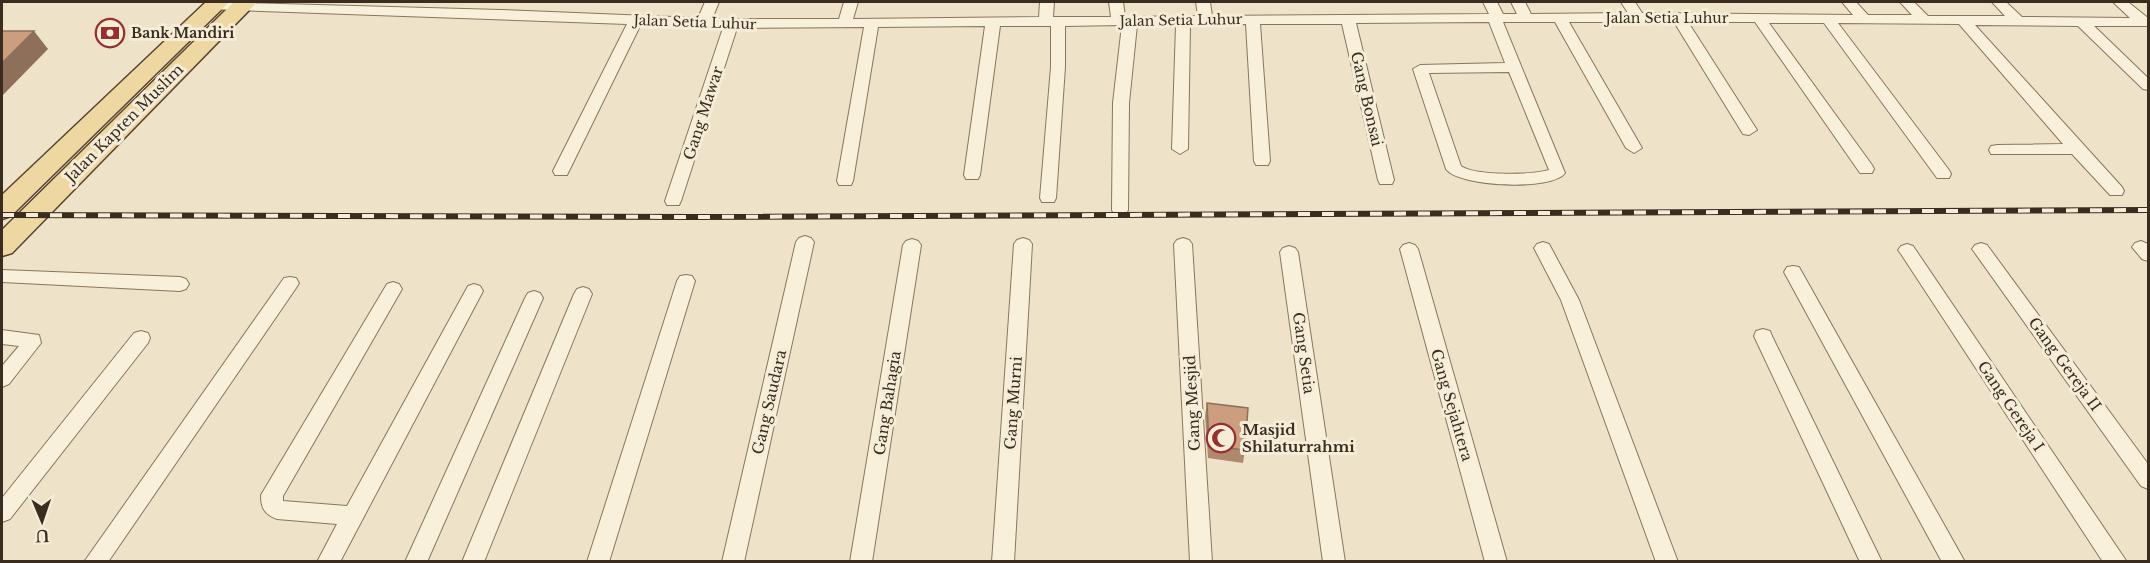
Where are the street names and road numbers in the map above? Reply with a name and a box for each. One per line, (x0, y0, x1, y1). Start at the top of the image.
street label: Jalan Setia Luhur (1604, 9, 1729, 27)
street label: Jalan Setia Luhur (1117, 10, 1243, 30)
street label: Jalan Setia Luhur (631, 11, 757, 33)
street label: Gang Bonsai (1347, 50, 1387, 148)
street label: Jalan Kapten Muslim (59, 60, 187, 188)
street label: Gang Mawar (679, 63, 727, 162)
street label: Gang Setia (1289, 311, 1319, 396)
street label: Gang Gereja II (2025, 313, 2105, 415)
street label: Gang Saudara (748, 347, 790, 456)
street label: Gang Sejahtera (1427, 347, 1477, 464)
street label: Gang Bahagia (869, 349, 905, 457)
street label: Gang Mesjid (1180, 355, 1204, 451)
street label: Gang Murni (1000, 356, 1026, 450)
street label: Gang Gereja I (1974, 357, 2048, 455)

